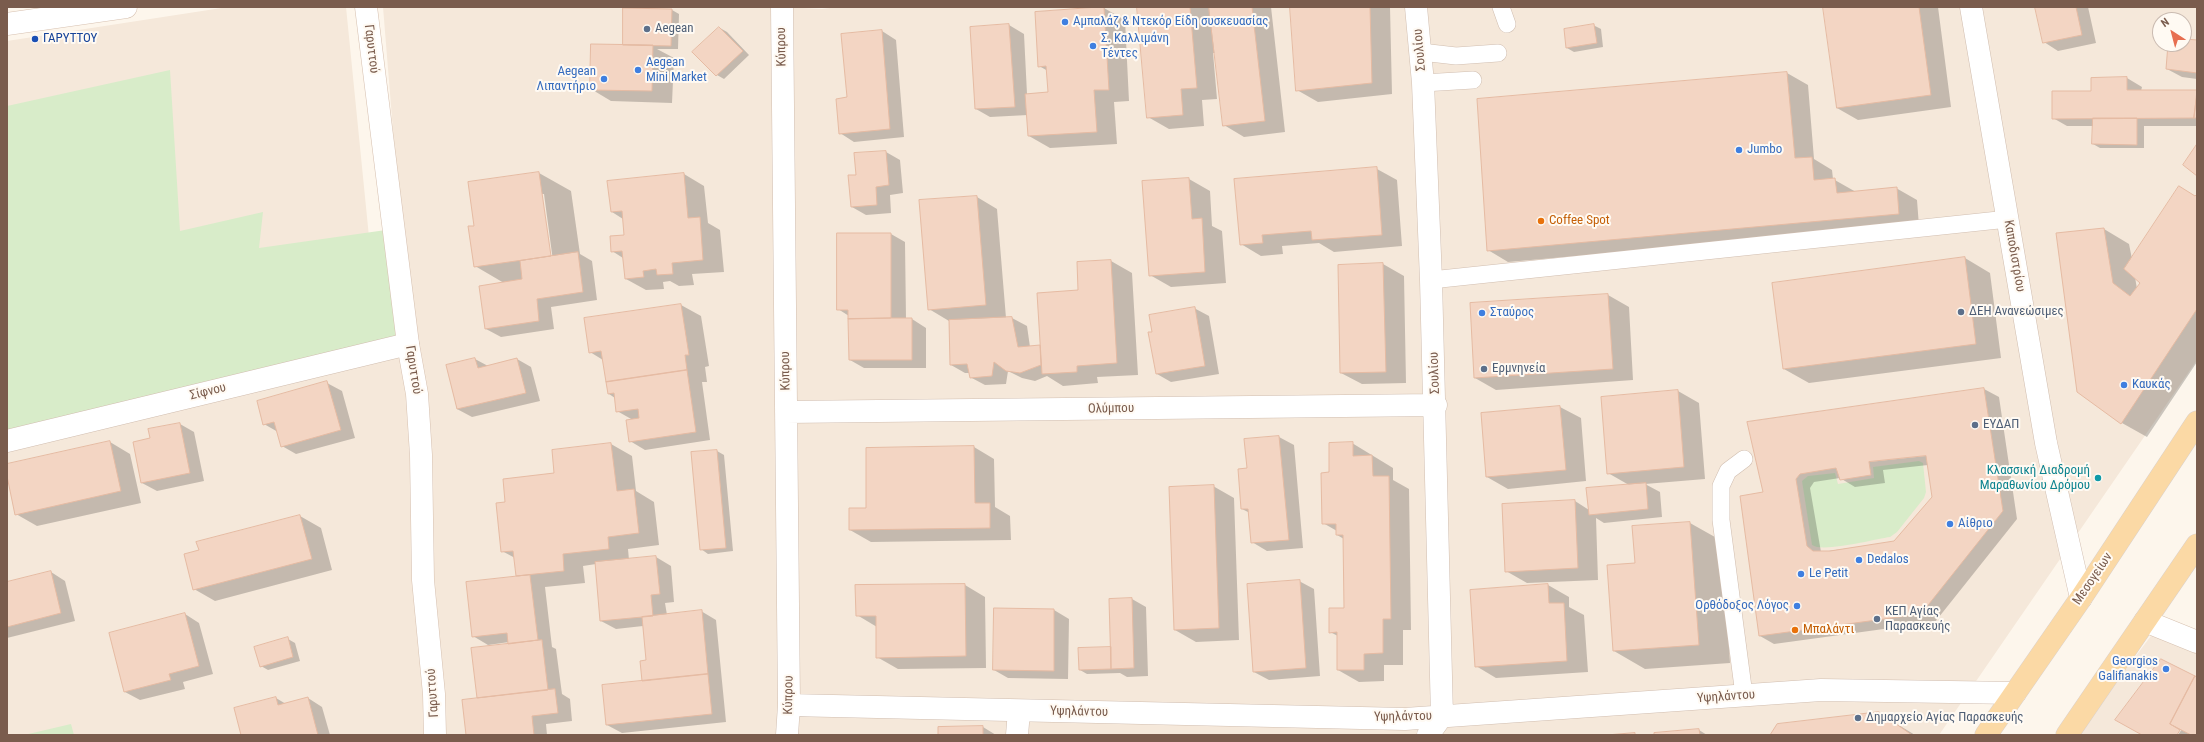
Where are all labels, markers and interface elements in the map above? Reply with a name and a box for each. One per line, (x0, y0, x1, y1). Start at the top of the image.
north arrow (2152, 12, 2192, 52)
place label: Αμπαλάζ & Ντεκόρ Είδη συσκευασίας (1073, 14, 1268, 30)
text: N (2159, 15, 2172, 30)
marker: Αμπαλάζ & Ντεκόρ Είδη συσκευασίας (1060, 17, 1070, 27)
place label: Aegean (655, 21, 694, 37)
street label: Γαρυττού (360, 24, 382, 74)
marker: Aegean (642, 24, 652, 34)
street label: Κύπρου (774, 27, 790, 67)
street label: Σουλίου (1410, 28, 1430, 72)
place label: ΓΑΡΥΤΤΟΥ (43, 31, 97, 47)
place label: Σ. Καλλιμάνη Τέντες (1101, 31, 1169, 62)
marker: ΓΑΡΥΤΤΟΥ (30, 34, 40, 44)
marker: Σ. Καλλιμάνη Τέντες (1088, 41, 1098, 51)
place label: Aegean Mini Market (646, 55, 707, 86)
place label: Aegean Λιπαντήριο (537, 64, 596, 95)
marker: Aegean Mini Market (633, 65, 643, 75)
marker: Aegean Λιπαντήριο (599, 74, 609, 84)
place label: Jumbo (1747, 142, 1782, 158)
marker: Jumbo (1734, 145, 1744, 155)
place label: Coffee Spot (1549, 213, 1610, 229)
marker: Coffee Spot (1536, 216, 1546, 226)
street label: Καποδιστρίου (2000, 219, 2028, 293)
place label: ΔΕΗ Ανανεώσιμες (1969, 304, 2064, 320)
place label: Σταύρος (1490, 305, 1534, 321)
marker: ΔΕΗ Ανανεώσιμες (1956, 307, 1966, 317)
marker: Σταύρος (1477, 308, 1487, 318)
street label: Γαρυττού (401, 345, 425, 395)
street label: Κύπρου (778, 351, 794, 391)
street label: Σουλίου (1426, 352, 1444, 394)
place label: Ερμνηνεία (1492, 361, 1545, 377)
marker: Ερμνηνεία (1479, 364, 1489, 374)
place label: Καυκάς (2132, 377, 2171, 393)
street label: Σίφνου (188, 380, 228, 404)
marker: Καυκάς (2119, 380, 2129, 390)
street label: Ολύμπου (1088, 401, 1134, 417)
place label: ΕΥΔΑΠ (1983, 417, 2019, 433)
marker: ΕΥΔΑΠ (1970, 420, 1980, 430)
place label: Κλασσική Διαδρομή Μαραθωνίου Δρόμου (1980, 463, 2090, 494)
marker: Κλασσική Διαδρομή Μαραθωνίου Δρόμου (2093, 473, 2103, 483)
place label: Αίθριο (1958, 516, 1993, 532)
marker: Αίθριο (1945, 519, 1955, 529)
street label: Μεσογείων (2070, 550, 2116, 608)
place label: Dedalos (1867, 552, 1909, 568)
marker: Dedalos (1854, 555, 1864, 565)
place label: Le Petit (1809, 566, 1848, 582)
marker: Le Petit (1796, 569, 1806, 579)
place label: Ορθόδοξος Λόγος (1695, 598, 1789, 614)
marker: Ορθόδοξος Λόγος (1792, 601, 1802, 611)
place label: ΚΕΠ Αγίας Παρασκευής (1885, 604, 1950, 635)
marker: ΚΕΠ Αγίας Παρασκευής (1872, 614, 1882, 624)
place label: Μπαλάντι (1803, 622, 1854, 638)
marker: Μπαλάντι (1790, 625, 1800, 635)
place label: Georgios Galifianakis (2098, 654, 2158, 685)
marker: Georgios Galifianakis (2161, 664, 2171, 674)
street label: Γαρυττού (424, 668, 442, 718)
street label: Κύπρου (781, 675, 797, 715)
street label: Υψηλάντου (1696, 687, 1756, 707)
street label: Υψηλάντου (1050, 704, 1108, 720)
street label: Υψηλάντου (1374, 709, 1432, 725)
place label: Δημαρχείο Αγίας Παρασκευής (1866, 710, 2024, 726)
marker: Δημαρχείο Αγίας Παρασκευής (1853, 713, 1863, 723)

